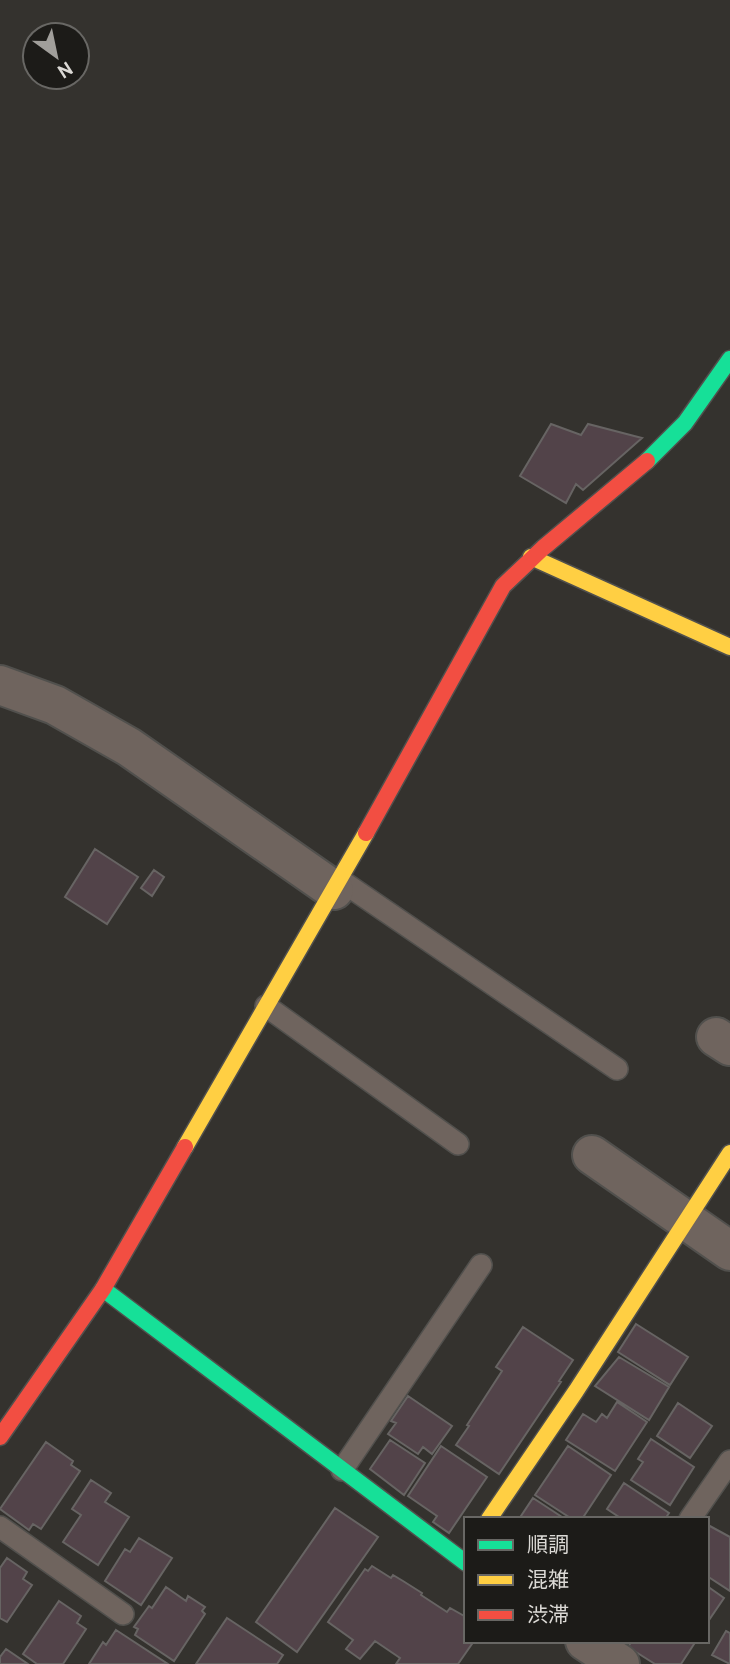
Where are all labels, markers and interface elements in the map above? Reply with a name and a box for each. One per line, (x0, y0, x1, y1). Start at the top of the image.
north arrow (21, 21, 91, 91)
text: N (52, 55, 76, 82)
legend (464, 1517, 709, 1643)
text: 順調 (527, 1533, 569, 1560)
text: 混雑 (527, 1568, 569, 1595)
text: 渋滞 (527, 1603, 569, 1630)

